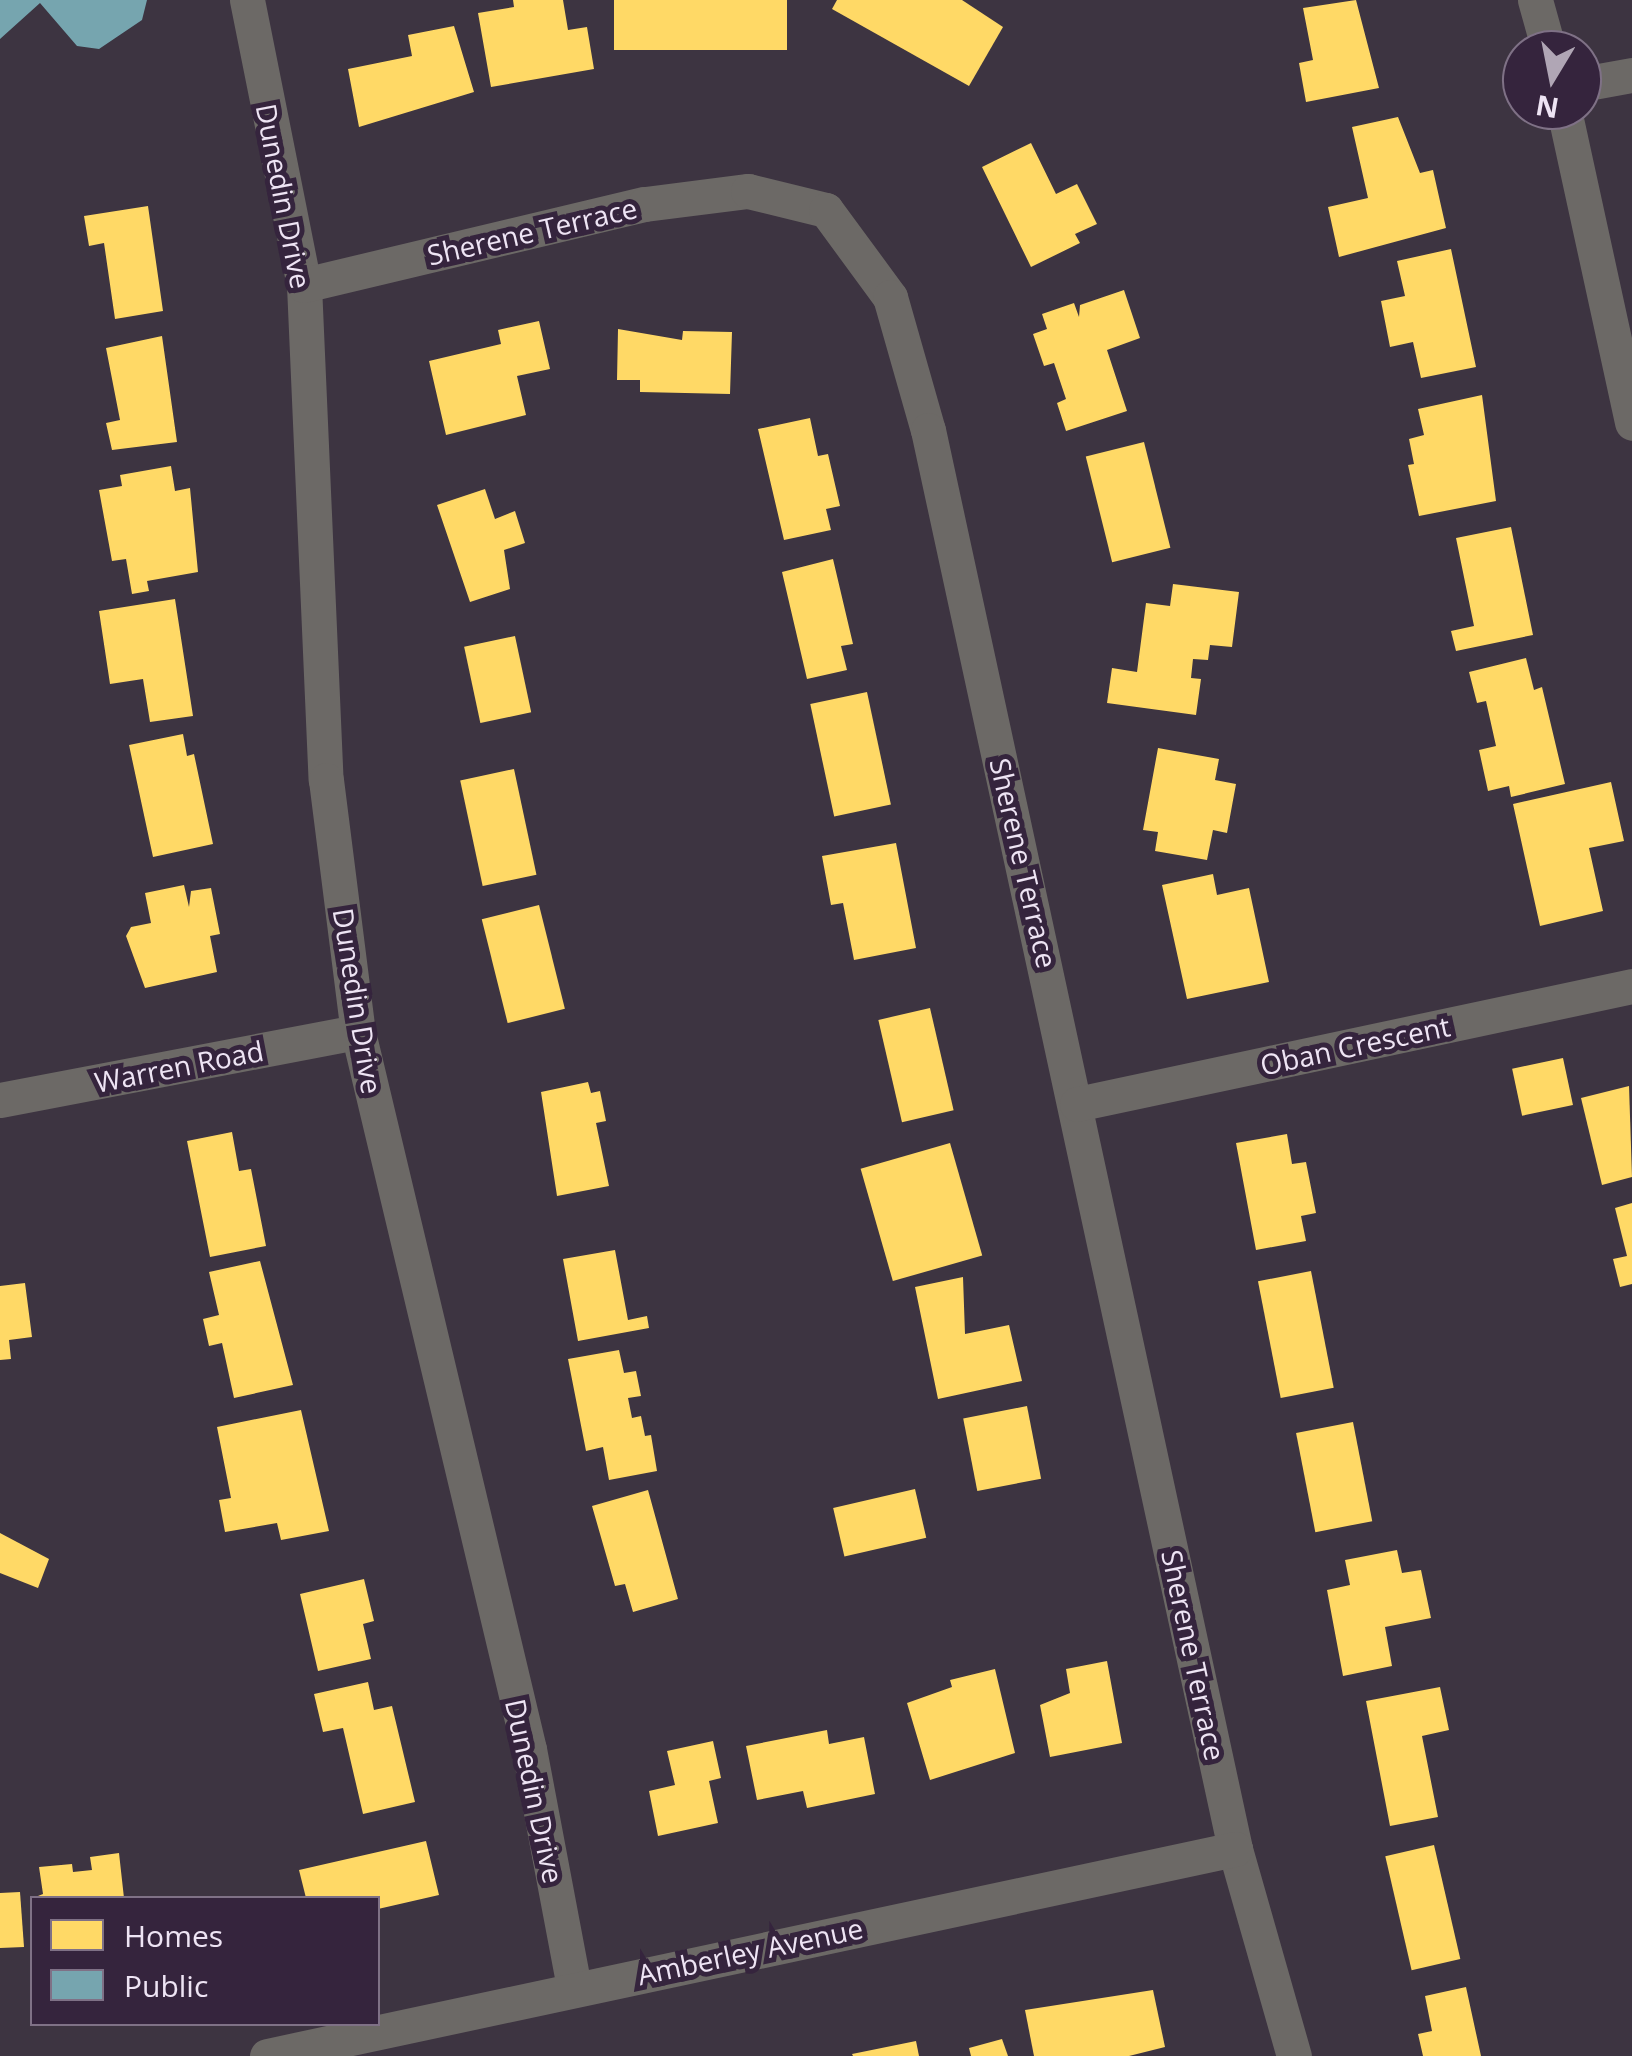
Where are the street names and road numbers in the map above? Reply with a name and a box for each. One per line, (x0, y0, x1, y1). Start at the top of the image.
street label: Dunedin Drive (250, 101, 318, 291)
street label: Sherene Terrace (424, 191, 640, 271)
street label: Sherene Terrace (984, 755, 1064, 971)
street label: Dunedin Drive (327, 906, 389, 1096)
street label: Oban Crescent (1257, 1008, 1453, 1082)
street label: Warren Road (92, 1033, 266, 1099)
street label: Sherene Terrace (1155, 1547, 1233, 1763)
street label: Dunedin Drive (499, 1696, 571, 1886)
street label: Amberley Avenue (634, 1911, 866, 1991)

